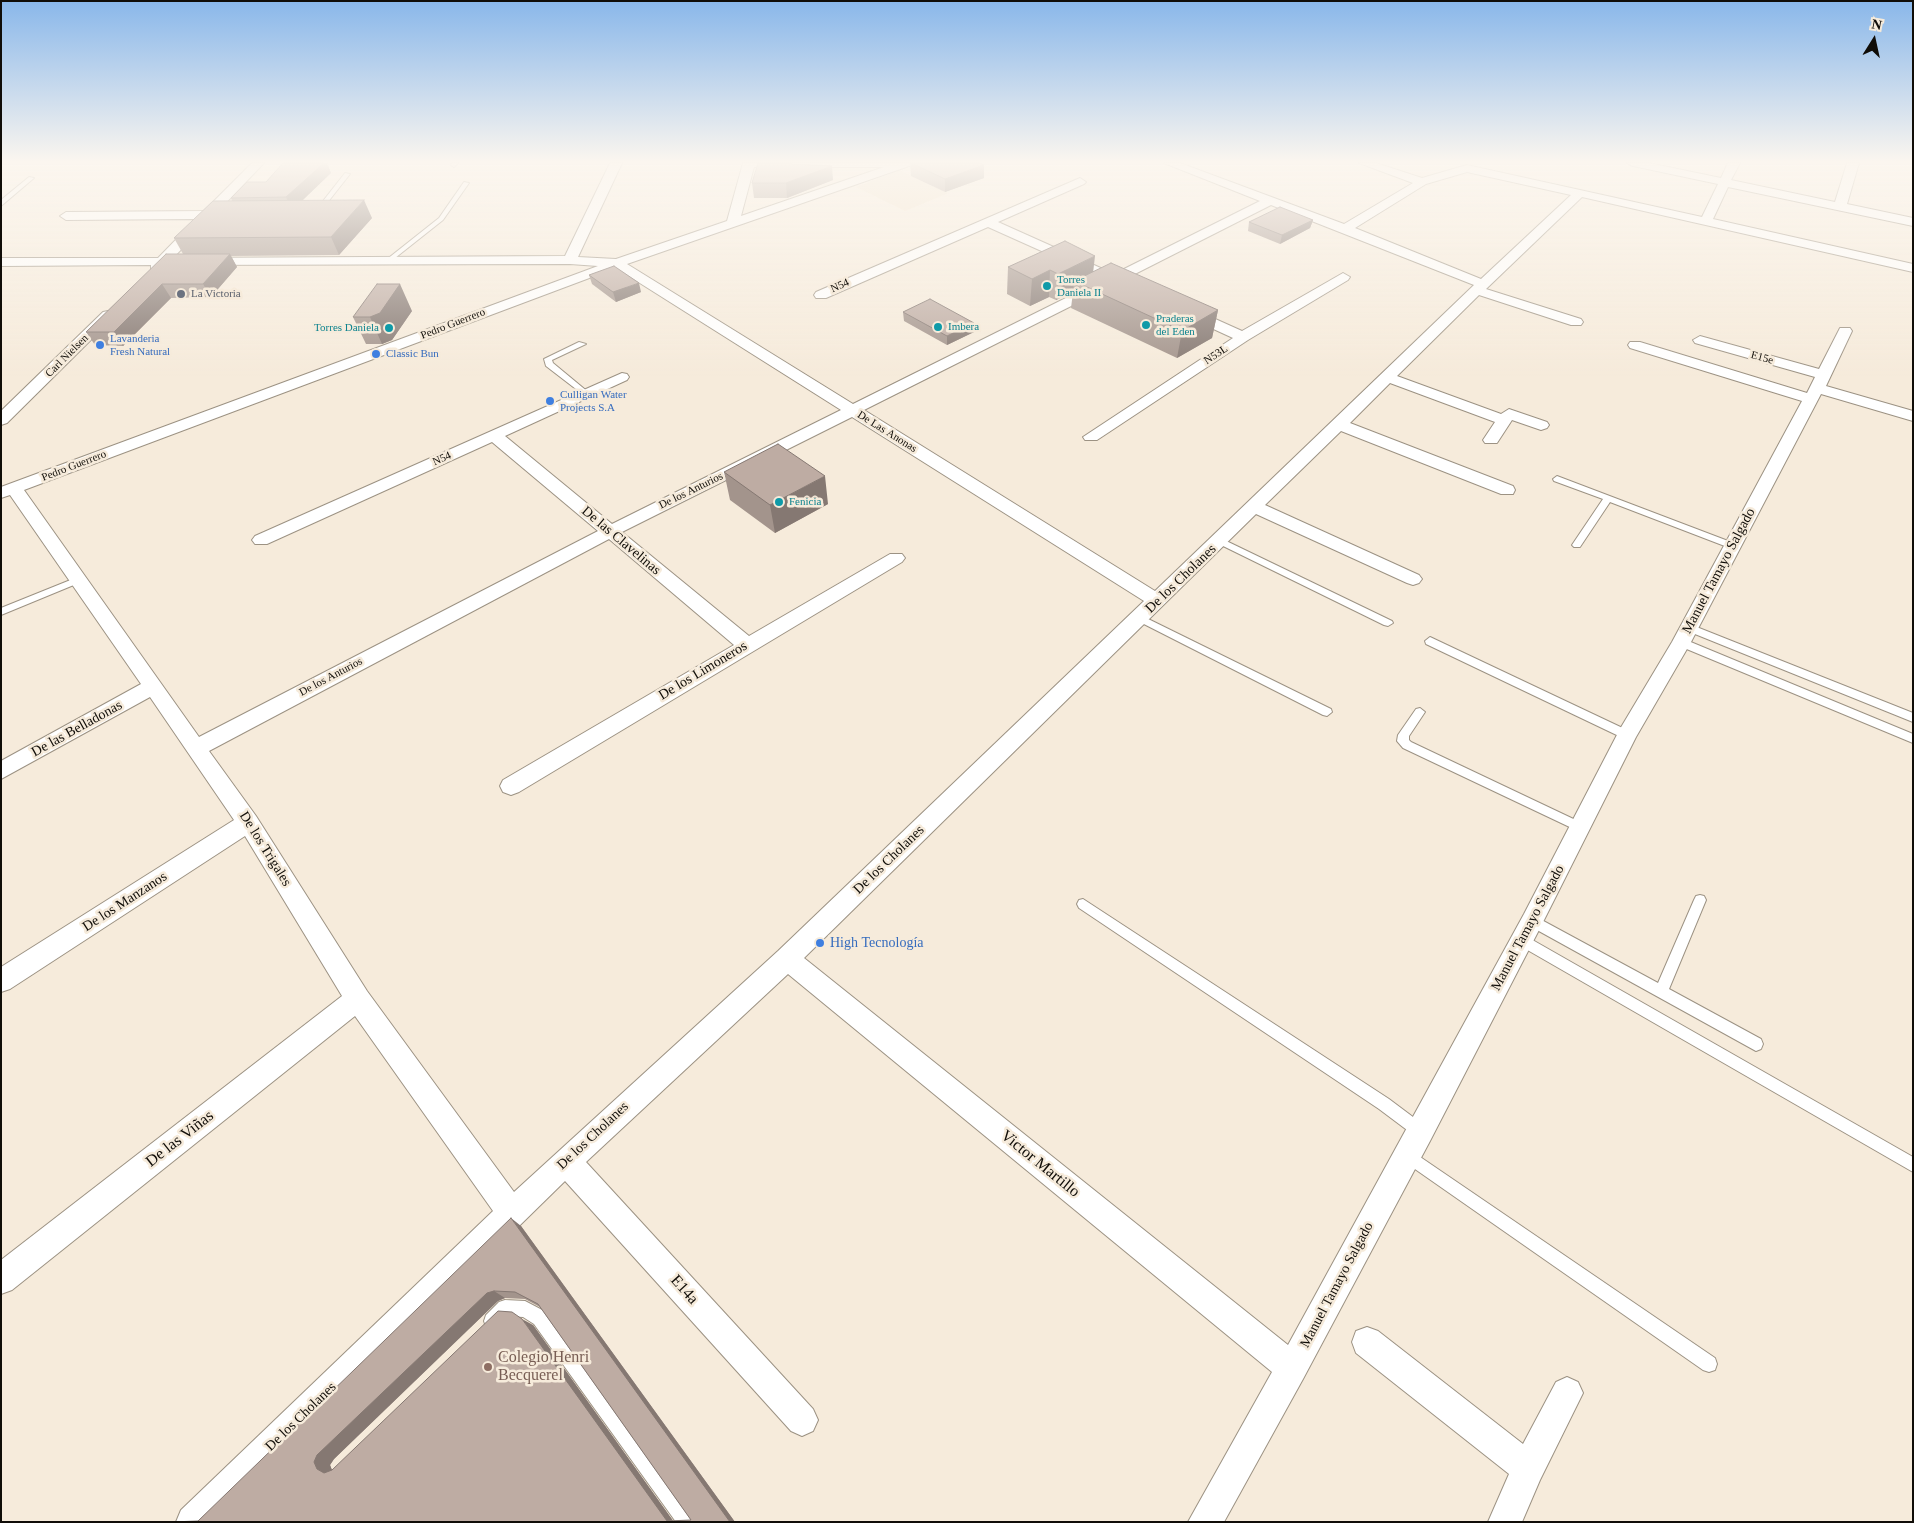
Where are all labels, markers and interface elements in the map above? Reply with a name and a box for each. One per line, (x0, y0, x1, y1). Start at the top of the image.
north arrow (1849, 15, 1899, 65)
text: N (1870, 16, 1883, 33)
place label: Torres Daniela II (1057, 273, 1101, 299)
street label: N54 (829, 276, 851, 296)
marker: Torres Daniela II (1041, 280, 1053, 292)
place label: La Victoria (191, 287, 241, 301)
marker: La Victoria (175, 288, 187, 300)
street label: Pedro Guerrero (419, 306, 487, 342)
place label: Praderas del Eden (1156, 312, 1195, 338)
marker: Praderas del Eden (1140, 319, 1152, 331)
place label: Imbera (948, 320, 979, 334)
place label: Torres Daniela (314, 321, 379, 335)
marker: Imbera (932, 321, 944, 333)
marker: Torres Daniela (383, 322, 395, 334)
street label: Carl Nielsen (43, 332, 91, 380)
place label: Lavanderia Fresh Natural (110, 332, 170, 358)
marker: Lavanderia Fresh Natural (94, 339, 106, 351)
street label: N53L (1202, 342, 1230, 368)
place label: Classic Bun (386, 347, 439, 361)
marker: Classic Bun (370, 348, 382, 360)
street label: E15e (1749, 349, 1775, 367)
place label: Culligan Water Projects S.A (560, 388, 627, 414)
marker: Culligan Water Projects S.A (544, 395, 556, 407)
street label: De Las Anonas (855, 408, 919, 456)
street label: Pedro Guerrero (40, 448, 108, 484)
street label: N54 (431, 449, 453, 469)
street label: De los Anturios (657, 470, 725, 512)
place label: Fenicia (789, 495, 821, 509)
marker: Fenicia (773, 496, 785, 508)
street label: De las Clavelinas (578, 503, 664, 579)
street label: Manuel Tamayo Salgado (1679, 505, 1759, 637)
street label: De los Cholanes (1142, 541, 1220, 617)
street label: De los Limoneros (656, 638, 750, 704)
street label: De los Anturios (297, 655, 365, 699)
street label: De las Belladonas (29, 697, 125, 761)
street label: De los Trigales (235, 808, 295, 890)
street label: De los Cholanes (850, 822, 928, 898)
street label: Manuel Tamayo Salgado (1488, 862, 1568, 994)
street label: De los Manzanos (80, 868, 170, 936)
place label: High Tecnología (830, 935, 923, 951)
marker: High Tecnología (814, 937, 826, 949)
street label: De los Cholanes (554, 1099, 632, 1173)
street label: De las Viñas (142, 1107, 218, 1171)
street label: Victor Martillo (997, 1126, 1083, 1202)
street label: Manuel Tamayo Salgado (1297, 1219, 1377, 1351)
street label: E14a (666, 1271, 702, 1309)
place label: Colegio Henri Becquerel (498, 1348, 589, 1386)
marker: Colegio Henri Becquerel (482, 1361, 494, 1373)
street label: De los Cholanes (262, 1379, 340, 1455)

